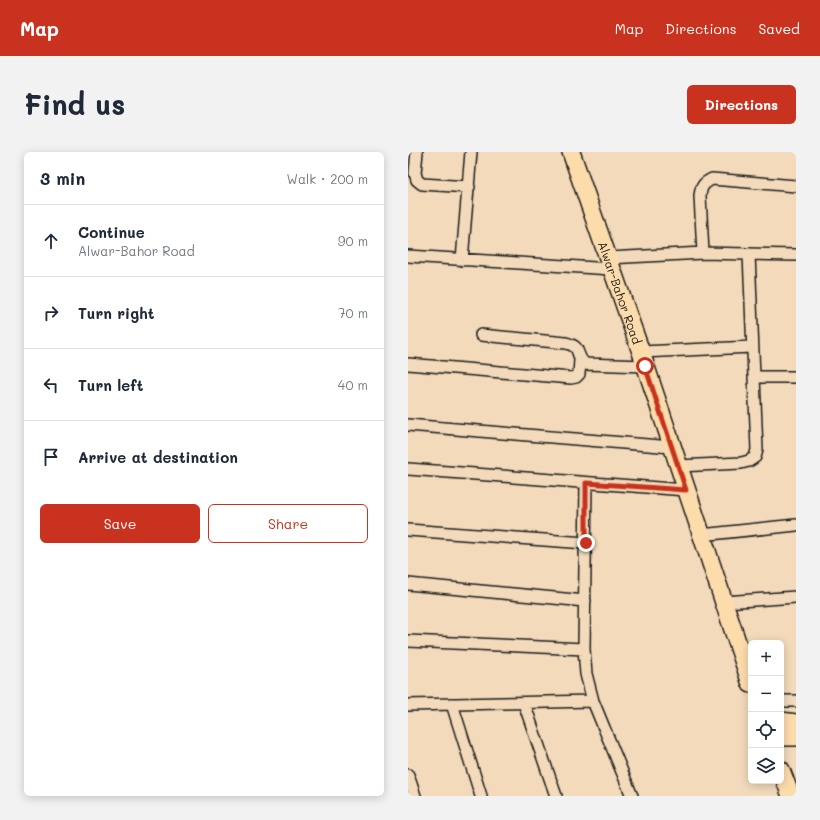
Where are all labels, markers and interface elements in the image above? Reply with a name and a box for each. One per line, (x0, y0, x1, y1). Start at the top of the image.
text: Map (20, 16, 59, 41)
text: Map (615, 19, 643, 38)
text: Directions (665, 19, 736, 38)
text: Saved (758, 19, 800, 38)
button: Directions (687, 85, 796, 124)
text: Find us (24, 86, 125, 122)
text: 3 min (40, 167, 85, 189)
text: Walk · 200 m (287, 170, 368, 187)
text: Continue (78, 222, 145, 242)
icon: ahead (40, 230, 62, 252)
text: 90 m (338, 232, 368, 249)
street label: Alwar-Bahor Road (595, 239, 646, 347)
text: Alwar-Bahor Road (78, 242, 195, 259)
icon: right (40, 302, 62, 324)
text: Turn right (78, 303, 155, 323)
text: 70 m (338, 304, 368, 321)
route start (636, 357, 654, 375)
icon: left (40, 374, 62, 396)
text: Turn left (78, 375, 143, 395)
text: 40 m (338, 376, 368, 393)
icon: arrive (40, 446, 62, 468)
text: Arrive at destination (78, 447, 238, 467)
button: Save (40, 504, 200, 543)
button: Share (208, 504, 368, 543)
route end (577, 534, 595, 552)
map controls (748, 640, 784, 784)
button: + (748, 640, 784, 676)
button: − (748, 676, 784, 712)
button: locate (748, 712, 784, 748)
button: layers (748, 748, 784, 784)

